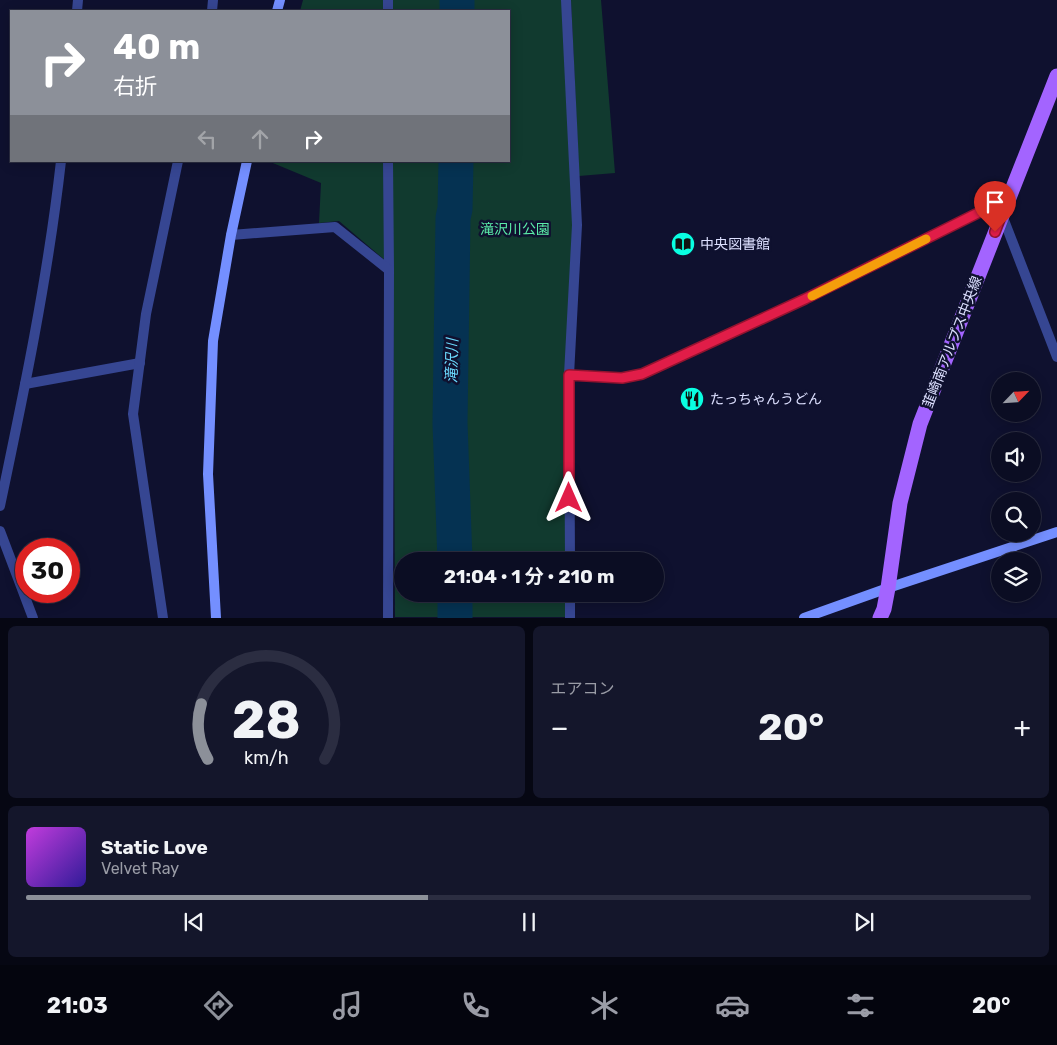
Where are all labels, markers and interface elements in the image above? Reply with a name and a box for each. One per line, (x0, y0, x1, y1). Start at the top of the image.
text: 40 m (113, 26, 200, 68)
icon: right (30, 30, 95, 95)
text: 右折 (113, 73, 157, 100)
icon: left (193, 125, 221, 153)
icon: ahead (246, 125, 274, 153)
icon: right (299, 125, 327, 153)
pin (974, 181, 1016, 232)
icon: arrive (981, 188, 1009, 216)
park label: 滝沢川公園 (480, 221, 550, 238)
library icon: 中央図書館 (670, 231, 696, 257)
place label: 中央図書館 (700, 236, 770, 253)
street label: 韮崎南アルプス中央線 (919, 274, 985, 411)
water label: 滝沢川 (443, 336, 461, 384)
north arrow (991, 372, 1041, 422)
map controls (991, 372, 1041, 602)
restaurant icon: たっちゃんうどん (679, 386, 705, 412)
place label: たっちゃんうどん (710, 391, 822, 408)
button: sound (991, 432, 1041, 482)
position arrow (542, 471, 594, 523)
button: search (991, 492, 1041, 542)
speed limit sign: 30 (15, 538, 80, 603)
button: layers (991, 552, 1041, 602)
text: 21:04 · 1 分 · 210 m (444, 565, 614, 588)
text: エアコン (551, 679, 615, 698)
text: 28 (232, 689, 301, 751)
text: 20° (758, 704, 824, 750)
text: − (551, 711, 569, 744)
text: + (1014, 711, 1031, 744)
text: km/h (244, 747, 289, 768)
text: Static Love (101, 836, 208, 859)
text: Velvet Ray (101, 859, 179, 878)
icon: previous (180, 908, 208, 936)
icon: pause (515, 908, 543, 936)
icon: next (850, 908, 878, 936)
icon: directions (201, 988, 236, 1023)
icon: music (330, 988, 365, 1023)
icon: phone (458, 988, 493, 1023)
icon: climate (587, 988, 622, 1023)
icon: car (715, 988, 750, 1023)
icon: filters (843, 988, 878, 1023)
text: 21:03 (47, 992, 108, 1019)
text: 20° (972, 992, 1010, 1019)

